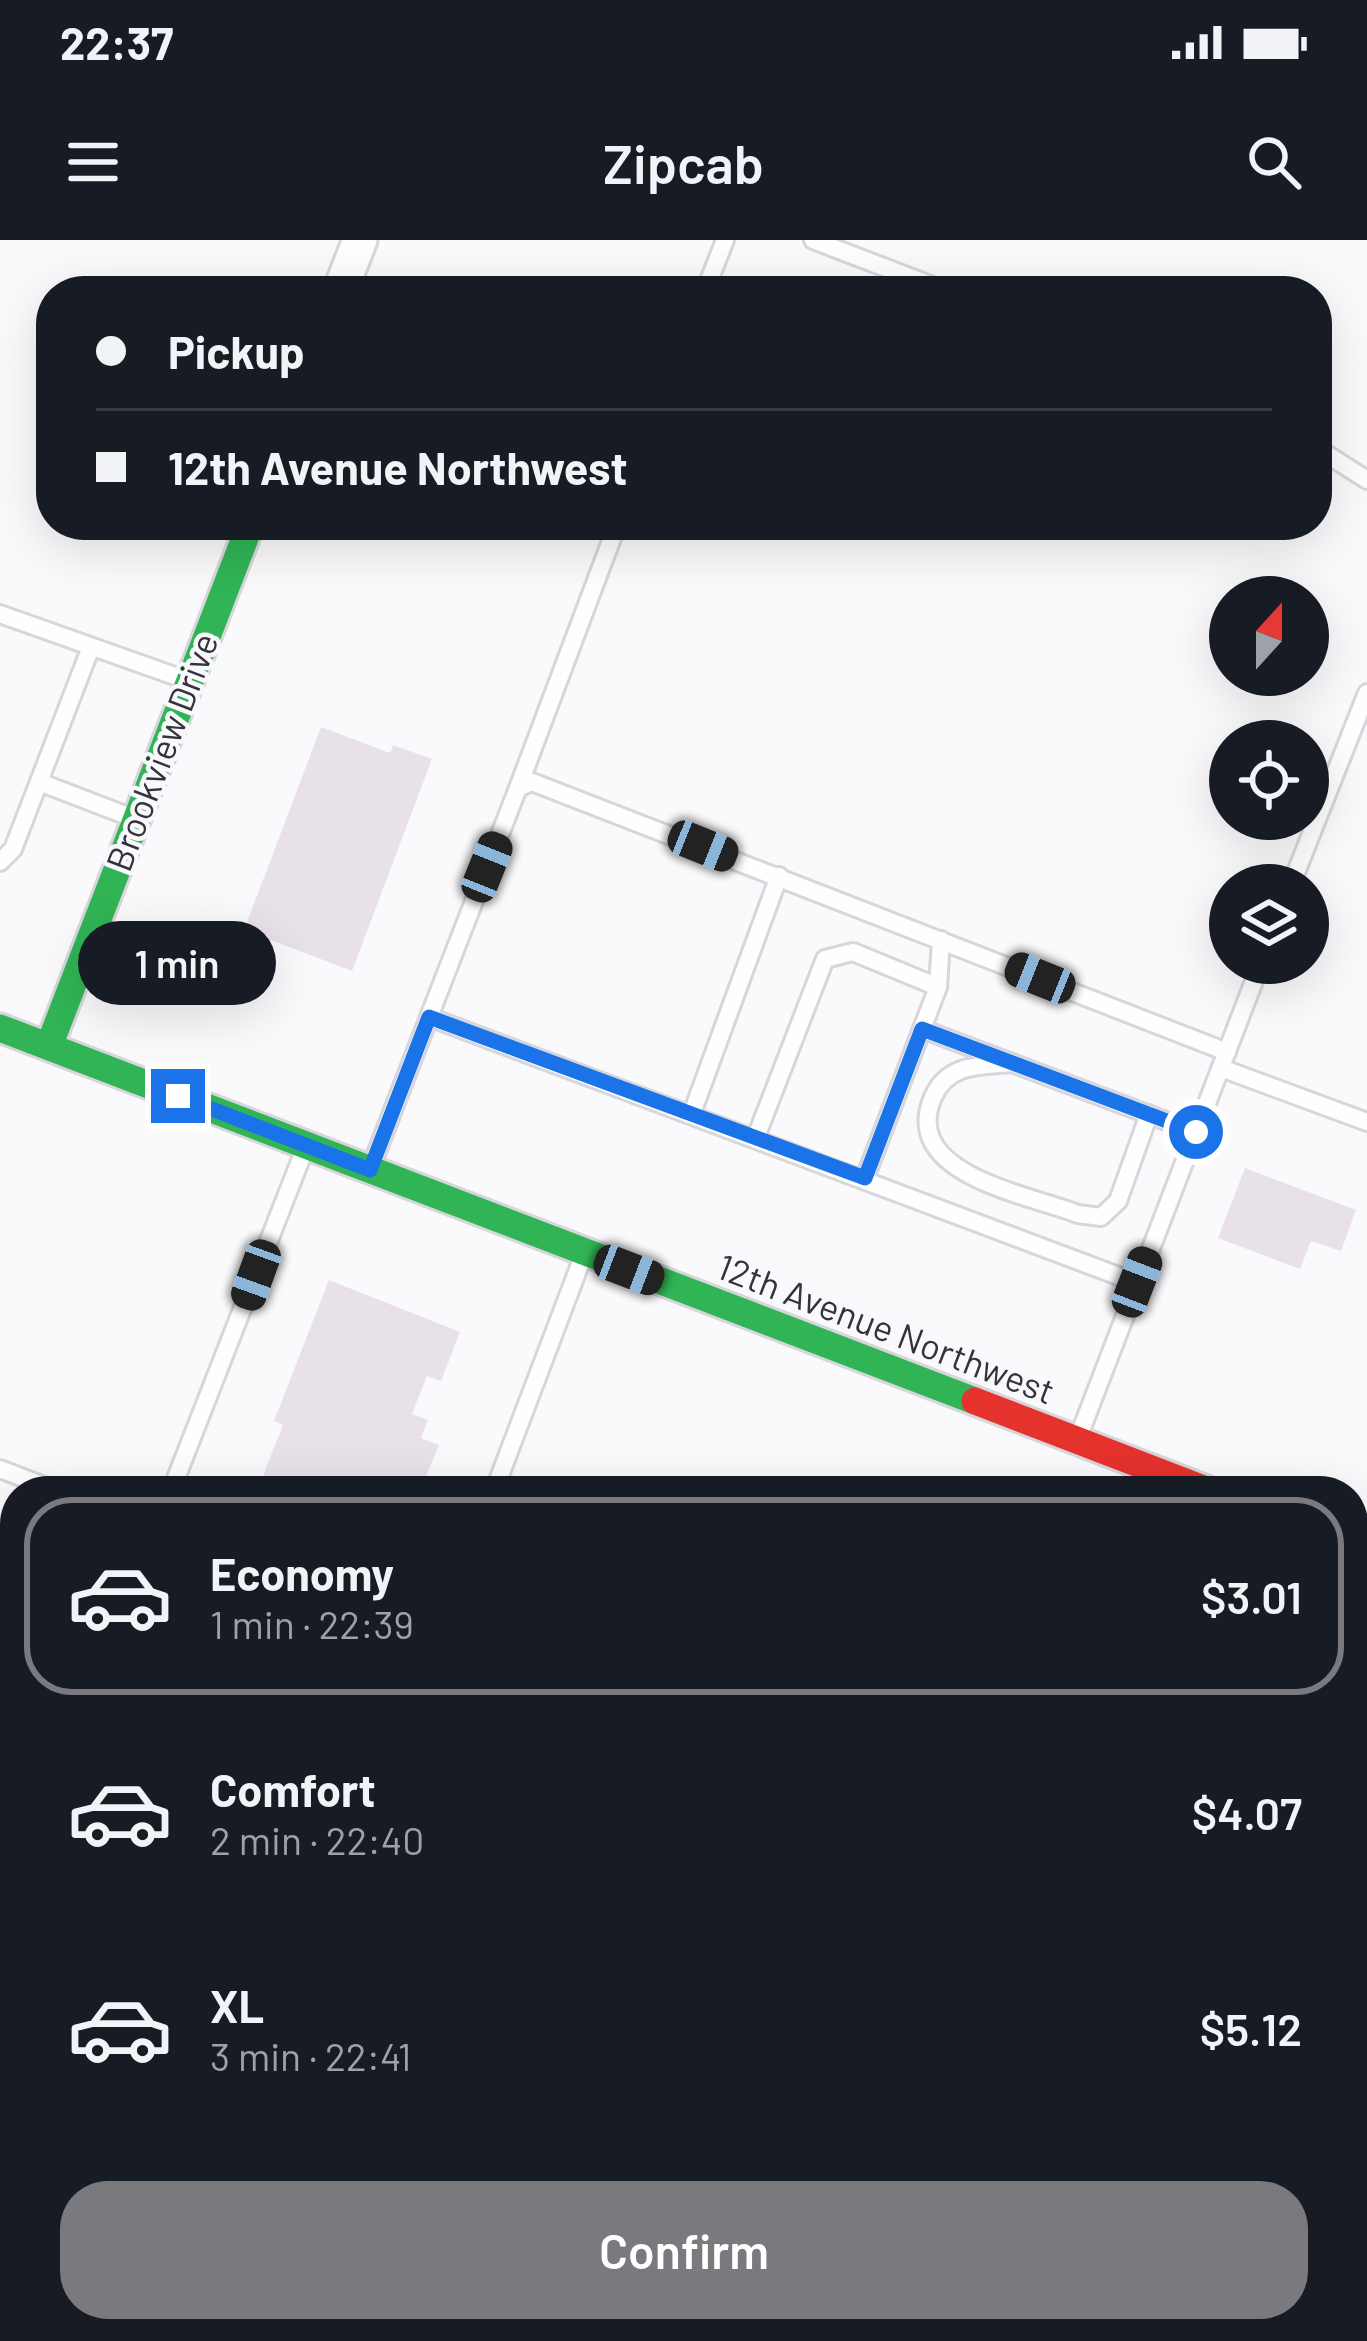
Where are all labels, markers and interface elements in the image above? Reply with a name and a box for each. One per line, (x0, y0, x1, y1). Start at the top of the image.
text: 22:37 (60, 15, 173, 69)
icon: menu (60, 129, 126, 195)
icon: search (1241, 129, 1307, 195)
text: Zipcab (603, 130, 764, 195)
text: Pickup (168, 324, 305, 378)
text: 12th Avenue Northwest (168, 440, 628, 494)
north arrow (1209, 576, 1329, 696)
map controls (1209, 576, 1329, 984)
street label: Brookview Drive (96, 627, 226, 876)
button: locate (1209, 720, 1329, 840)
car (663, 816, 743, 876)
car (457, 827, 517, 907)
button: layers (1209, 864, 1329, 984)
callout: 1 min (79, 922, 277, 1006)
text: 1 min (134, 939, 220, 986)
car (1000, 948, 1080, 1008)
route end (151, 1069, 205, 1123)
route start (1169, 1105, 1223, 1159)
car (227, 1235, 285, 1315)
car (589, 1240, 669, 1300)
car (1107, 1242, 1167, 1322)
street label: 12th Avenue Northwest (712, 1243, 1061, 1412)
icon: car (66, 1542, 174, 1650)
text: Economy (210, 1546, 394, 1600)
text: $3.01 (1201, 1569, 1302, 1623)
text: 1 min · 22:39 (210, 1600, 414, 1647)
icon: car (66, 1758, 174, 1866)
text: Comfort (210, 1762, 376, 1816)
text: $4.07 (1192, 1785, 1302, 1839)
text: 2 min · 22:40 (210, 1816, 424, 1863)
icon: car (66, 1974, 174, 2082)
text: XL (210, 1978, 264, 2032)
text: $5.12 (1200, 2001, 1302, 2055)
text: 3 min · 22:41 (210, 2032, 411, 2079)
button: Confirm (60, 2181, 1308, 2319)

